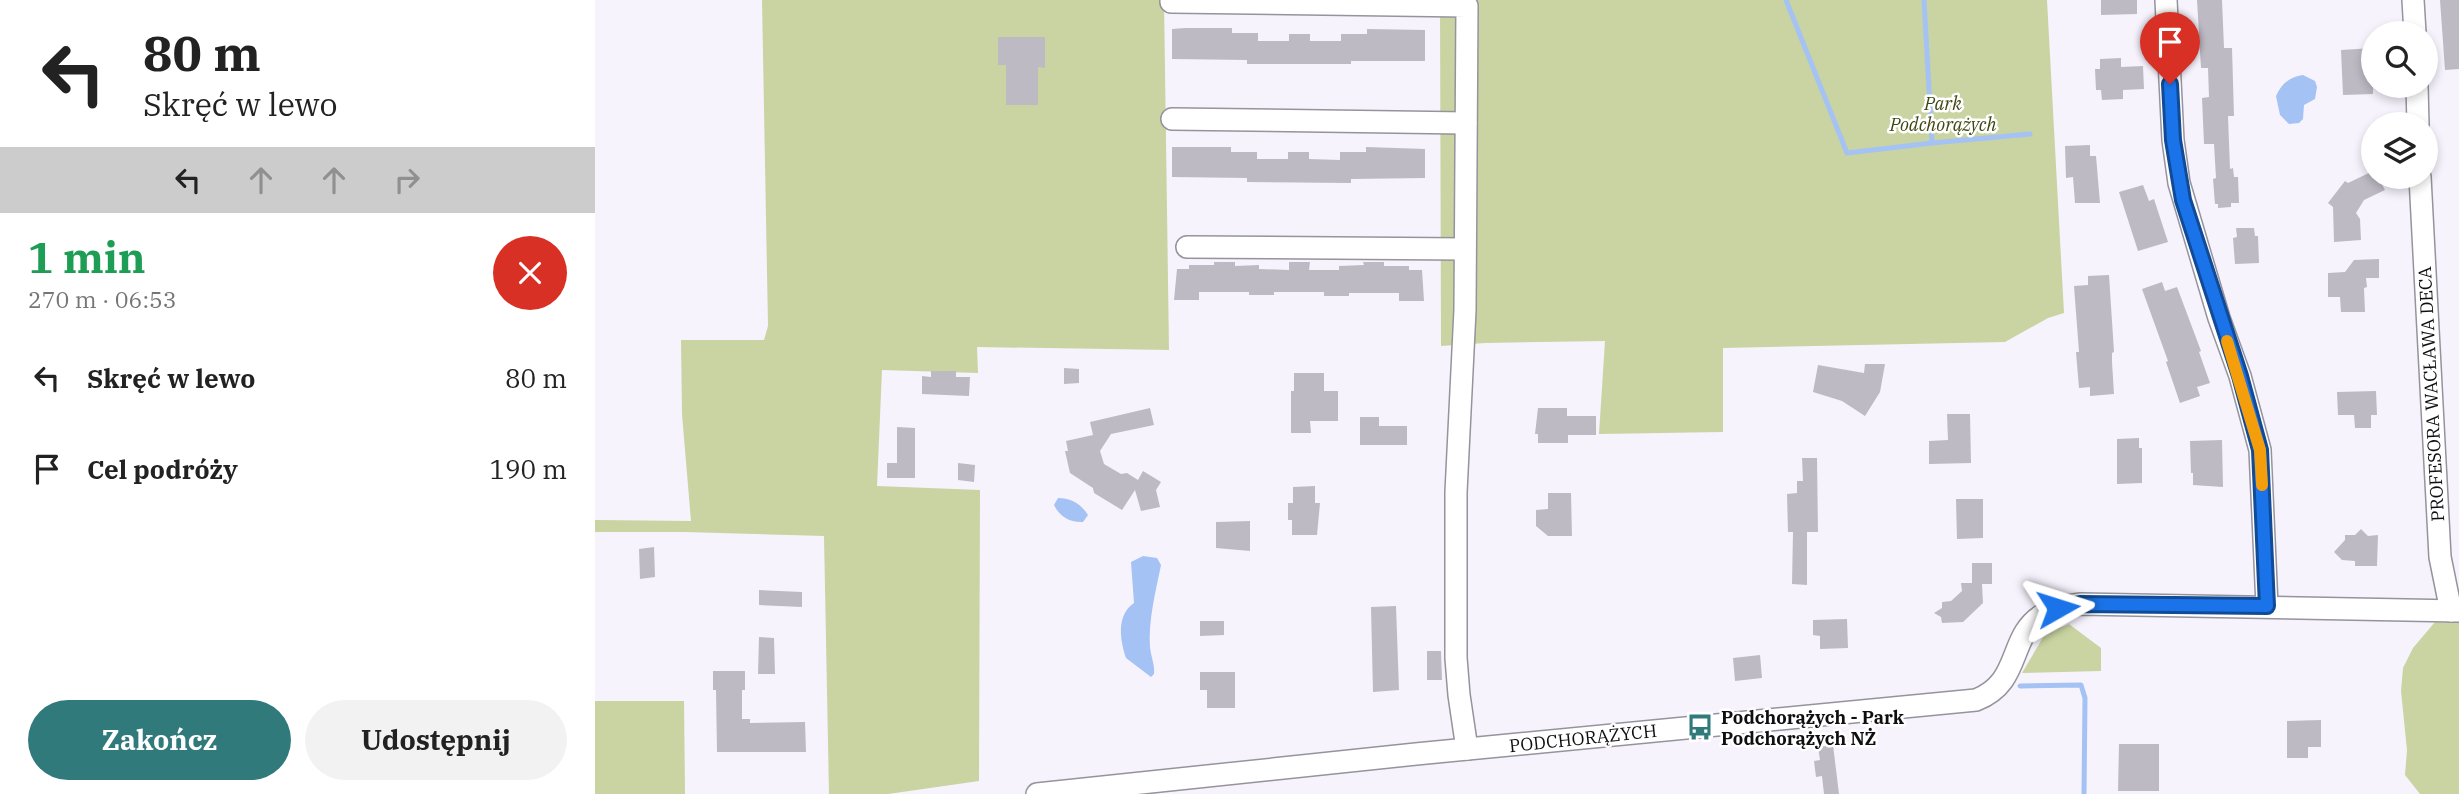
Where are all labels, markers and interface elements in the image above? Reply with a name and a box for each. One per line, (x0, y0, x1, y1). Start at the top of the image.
pin (2140, 12.0, 2200, 84)
text: 80 m (143, 21, 261, 84)
map controls (2361, 21, 2438, 189)
button: search (2361, 21, 2438, 98)
icon: arrive (2151, 23, 2189, 61)
icon: left (28, 28, 119, 119)
text: Skręć w lewo (143, 83, 338, 125)
park label: Park Podchorążych (1889, 92, 1996, 136)
button: layers (2361, 112, 2438, 189)
icon: left (169, 161, 207, 199)
icon: ahead (242, 161, 280, 199)
icon: ahead (315, 161, 353, 199)
icon: right (388, 161, 426, 199)
text: 1 min (28, 230, 146, 285)
button: close (493, 236, 567, 310)
street label: PROFESORA WACŁAWA DECA (2413, 265, 2449, 522)
text: 270 m · 06:53 (28, 284, 177, 314)
icon: left (28, 359, 66, 397)
text: Skręć w lewo (87, 361, 255, 395)
text: 80 m (505, 361, 567, 395)
icon: arrive (28, 450, 66, 488)
text: Cel podróży (87, 452, 238, 486)
text: 190 m (489, 452, 567, 486)
position arrow (2021, 571, 2095, 645)
button: Zakończ (28, 700, 291, 780)
button: Udostępnij (305, 700, 567, 780)
place label: Podchorążych - Park Podchorążych NŻ (1721, 706, 1905, 750)
bus stop icon: Podchorążych - Park Podchorążych NŻ (1685, 712, 1715, 742)
street label: PODCHORĄŻYCH (1508, 719, 1658, 757)

